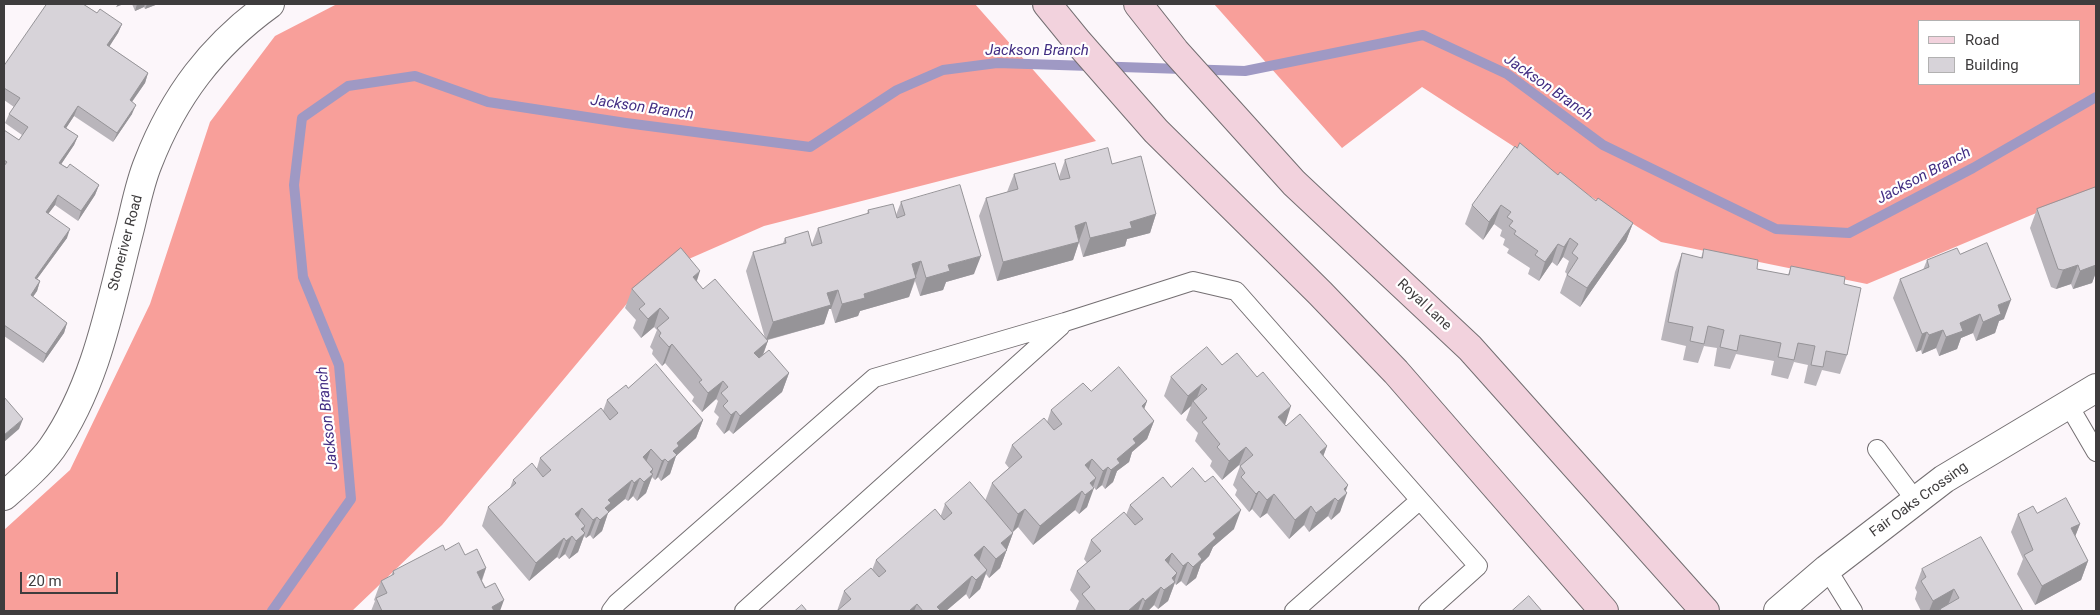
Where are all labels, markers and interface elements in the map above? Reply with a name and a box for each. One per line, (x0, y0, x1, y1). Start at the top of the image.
legend (1918, 20, 2080, 85)
text: Road (1965, 31, 1999, 49)
water label: Jackson Branch (985, 42, 1089, 60)
water label: Jackson Branch (1500, 51, 1596, 125)
text: Building (1965, 56, 2019, 74)
water label: Jackson Branch (589, 92, 695, 124)
water label: Jackson Branch (1874, 144, 1974, 208)
street label: Stoneriver Road (105, 193, 147, 293)
street label: Royal Lane (1393, 276, 1455, 334)
water label: Jackson Branch (314, 365, 342, 471)
street label: Fair Oaks Crossing (1867, 459, 1971, 541)
scale bar (22, 562, 120, 594)
text: 20 m (28, 572, 62, 590)

